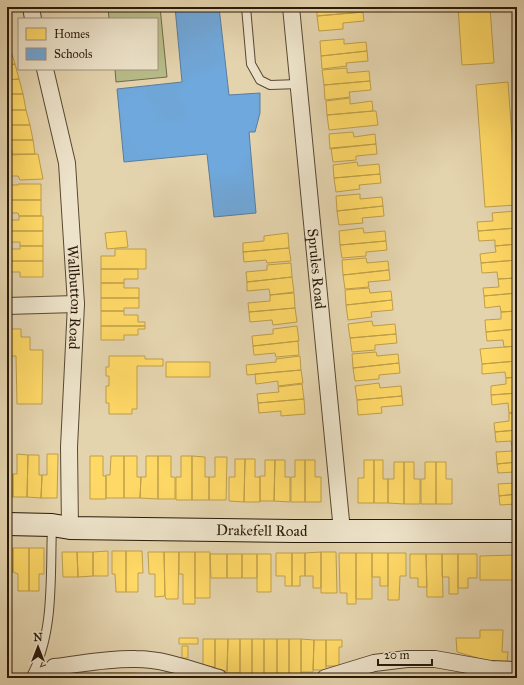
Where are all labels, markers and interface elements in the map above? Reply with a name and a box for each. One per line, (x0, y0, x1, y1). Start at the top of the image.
legend (18, 18, 158, 70)
text: Homes (54, 27, 90, 41)
text: Schools (54, 47, 92, 61)
street label: Sprules Road (304, 228, 329, 310)
street label: Wallbutton Road (63, 244, 85, 350)
street label: Drakefell Road (216, 521, 308, 540)
north arrow (18, 627, 58, 667)
text: N (33, 631, 43, 644)
scale bar (378, 641, 432, 667)
text: 20 m (384, 648, 410, 662)

